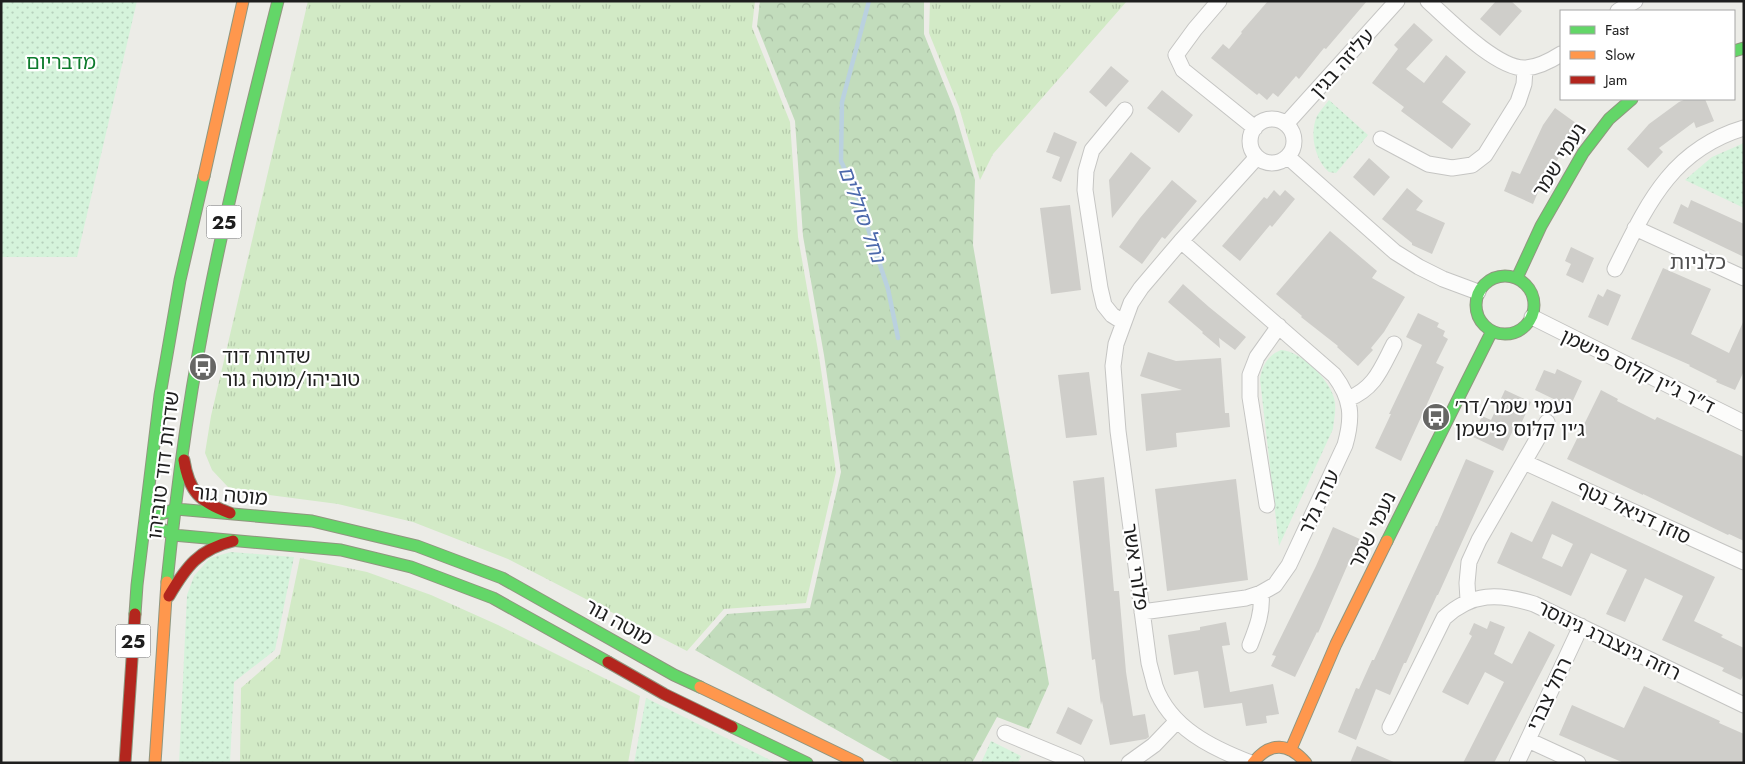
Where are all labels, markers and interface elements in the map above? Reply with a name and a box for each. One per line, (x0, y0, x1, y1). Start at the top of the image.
legend (1560, 10, 1735, 100)
text: Fast (1605, 19, 1629, 41)
street label: עליזה בגין (1303, 22, 1381, 104)
text: Slow (1605, 44, 1636, 66)
park label: מדבריום (26, 48, 96, 77)
text: Jam (1603, 69, 1628, 91)
street label: נעמי שמר (1525, 117, 1594, 203)
water label: נחל סוללים (831, 161, 894, 268)
road number: 25 (206, 206, 242, 238)
district label: כלניות (1670, 247, 1726, 277)
street label: ד"ר ג'ין קלוס פישמן (1556, 322, 1720, 421)
place label: שדרות דוד טוביהו/מוטה גור (222, 342, 360, 394)
bus stop icon: שדרות דוד טוביהו/מוטה גור (188, 352, 218, 382)
street label: שדרות דוד טוביהו (140, 390, 187, 541)
place label: נעמי שמר/דר׳ ג׳ין קלוס פישמן (1455, 392, 1585, 444)
bus stop icon: נעמי שמר/דר׳ ג׳ין קלוס פישמן (1421, 402, 1451, 432)
street label: עדה גלר (1292, 465, 1347, 540)
street label: סוזן דניאל נטף (1572, 473, 1696, 552)
street label: מוטה גור (193, 478, 269, 513)
street label: נעמי שמר (1341, 487, 1404, 574)
street label: פלורי אשר (1115, 522, 1156, 612)
street label: מוטה גור (579, 592, 658, 653)
street label: רוזה גינצברג גינוסר (1532, 593, 1686, 688)
road number: 25 (116, 624, 150, 658)
street label: רחל צברי (1520, 653, 1579, 736)

